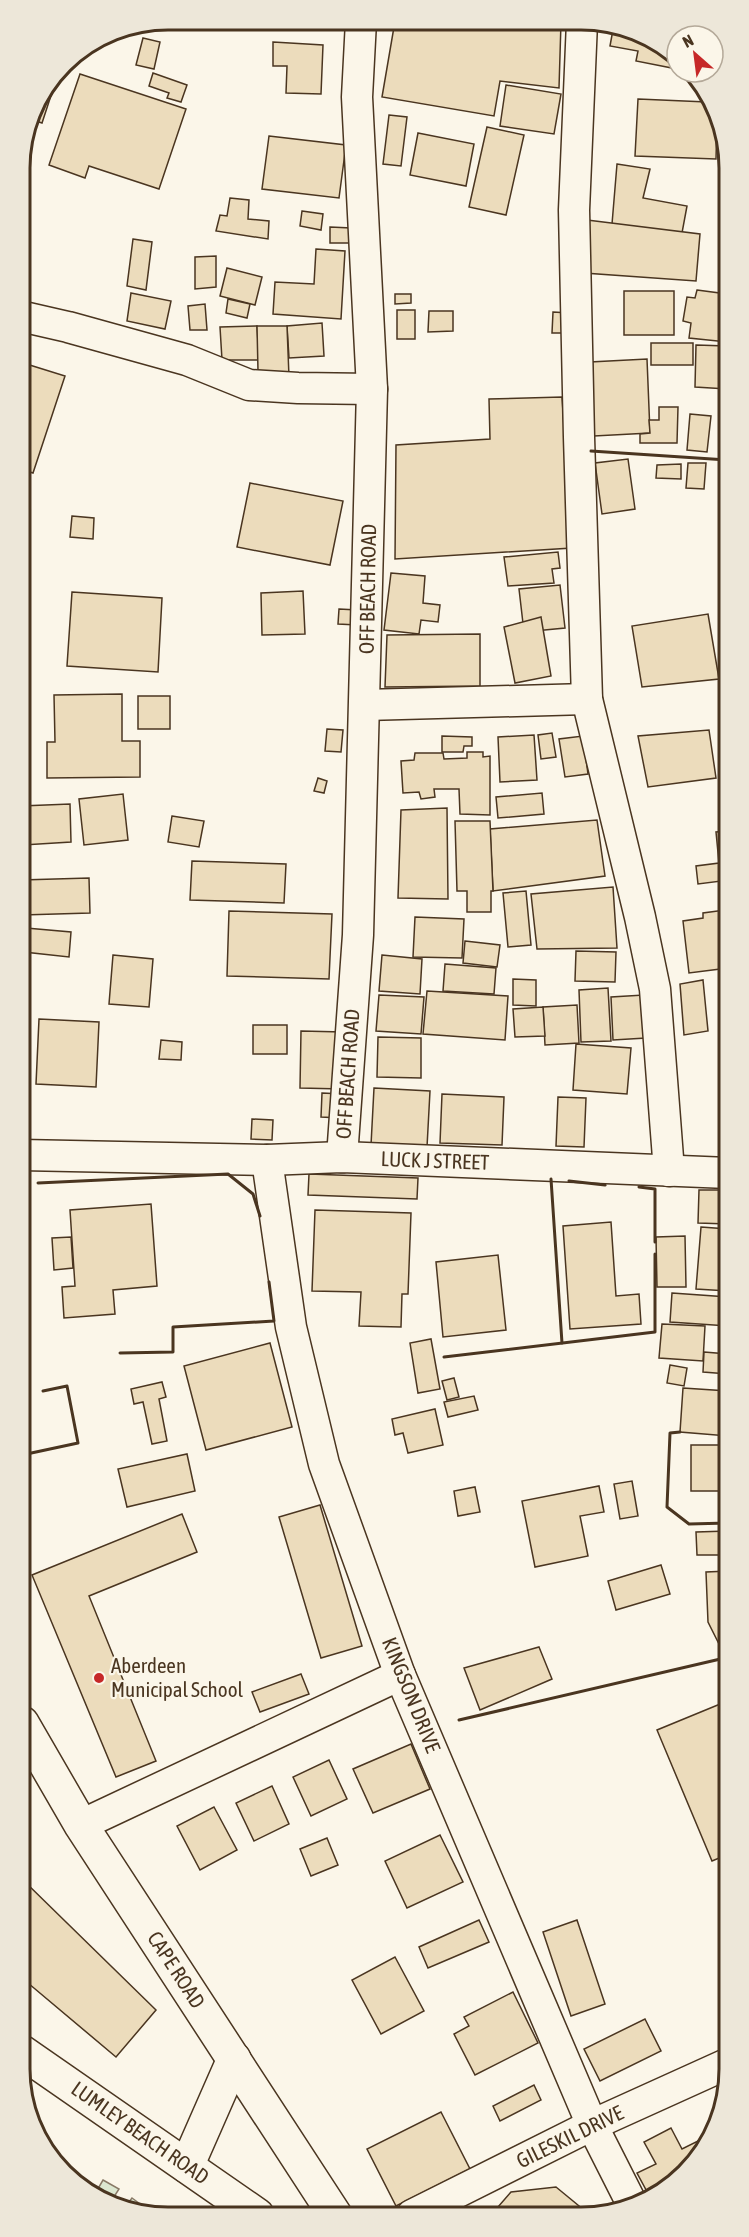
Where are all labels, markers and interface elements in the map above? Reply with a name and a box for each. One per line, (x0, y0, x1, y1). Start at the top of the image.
north arrow (665, 24, 725, 84)
text: N (680, 31, 696, 51)
street label: OFF BEACH ROAD (354, 524, 380, 654)
street label: OFF BEACH ROAD (330, 1008, 364, 1140)
street label: LUCK J STREET (380, 1146, 490, 1174)
street label: KINGSON DRIVE (378, 1633, 446, 1756)
place label: Aberdeen Municipal School (111, 1653, 244, 1701)
marker: Aberdeen Municipal School (92, 1671, 106, 1685)
street label: CAPE ROAD (143, 1927, 210, 2012)
street label: LUMLEY BEACH ROAD (67, 2076, 214, 2189)
street label: GILESKIL DRIVE (512, 2100, 627, 2172)

